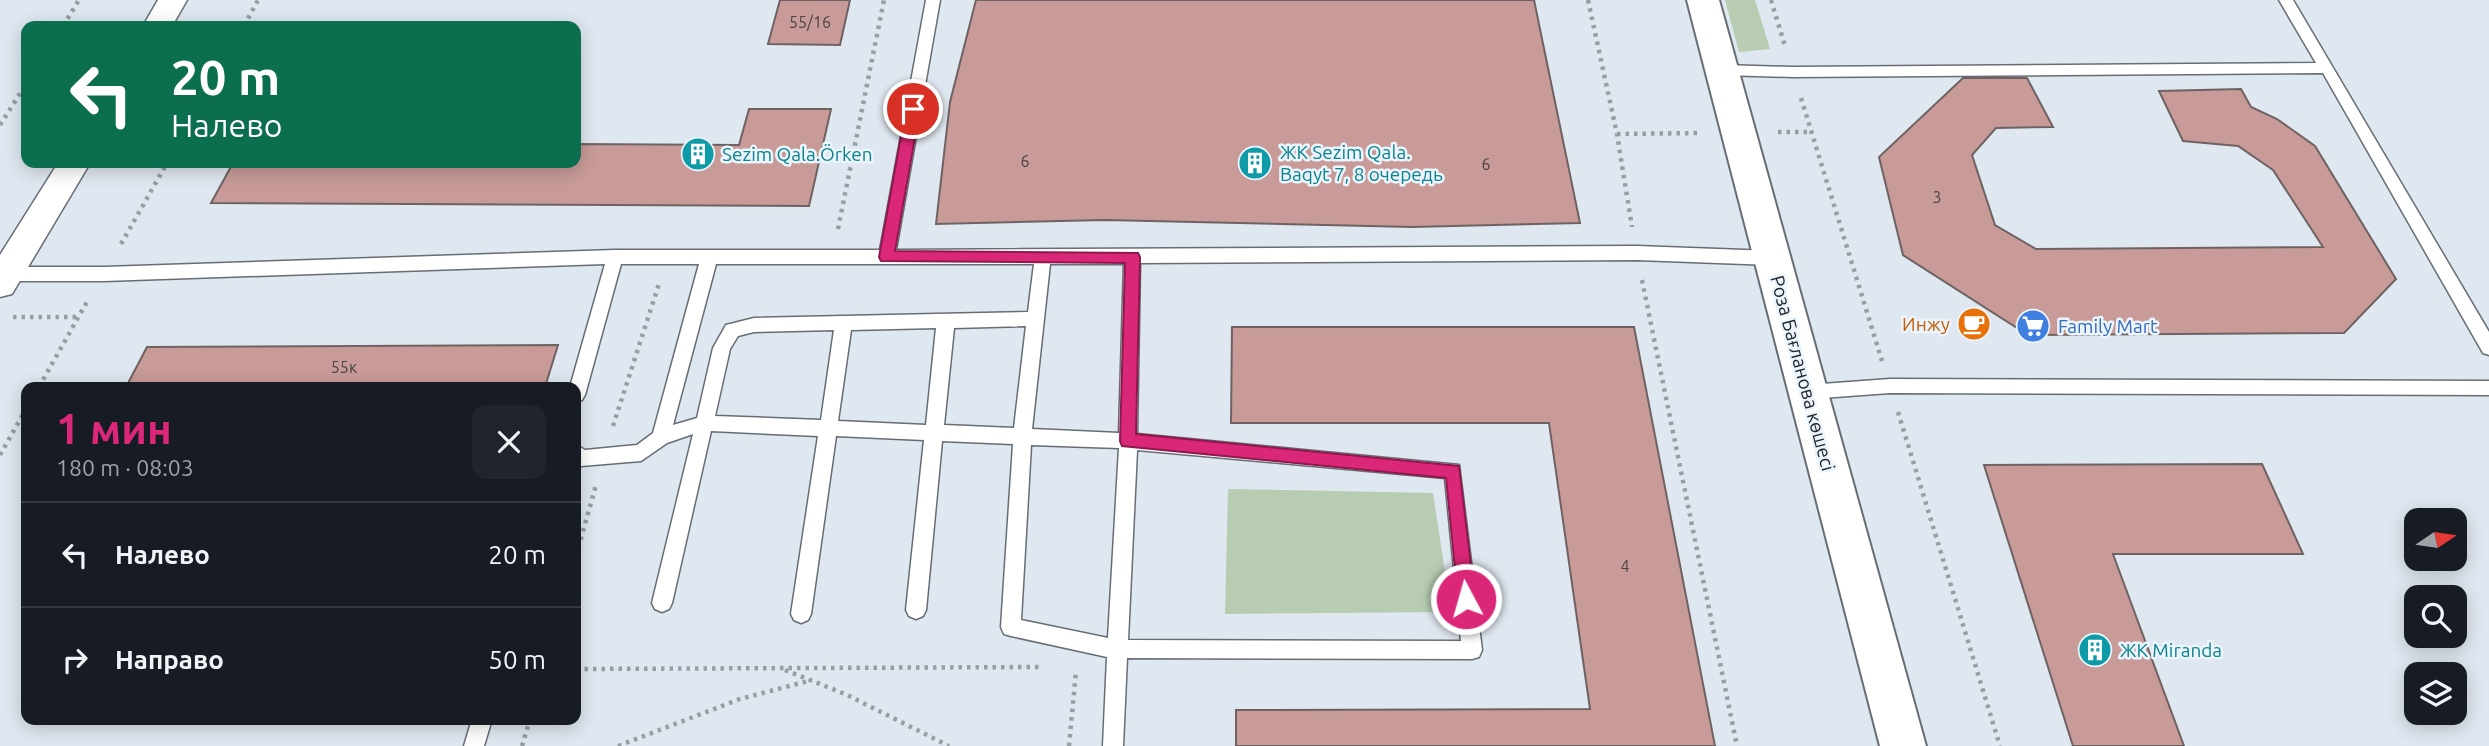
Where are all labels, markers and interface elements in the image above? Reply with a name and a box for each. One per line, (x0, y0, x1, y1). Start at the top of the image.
house number: 55/16 (789, 13, 831, 31)
icon: left (56, 49, 147, 140)
text: 20 m (171, 49, 280, 104)
pin (883, 79, 943, 139)
icon: arrive (894, 90, 932, 128)
text: Налево (171, 107, 283, 143)
building icon: Sezim Qala.Örken (679, 135, 717, 173)
place label: ЖК Sezim Qala. Baqyt 7, 8 очередь (1280, 141, 1443, 185)
place label: Sezim Qala.Örken (722, 143, 873, 165)
building icon: ЖК Sezim Qala. Baqyt 7, 8 очередь (1236, 144, 1274, 182)
house number: 6 (1020, 152, 1030, 170)
house number: 6 (1481, 155, 1491, 173)
house number: 3 (1932, 188, 1942, 206)
street label: Роза Бағланова көшесі (1766, 273, 1840, 473)
cafe icon: Инжу (1955, 305, 1993, 343)
supermarket icon: Family Mart (2014, 307, 2052, 345)
place label: Инжу (1902, 313, 1950, 335)
place label: Family Mart (2058, 315, 2158, 337)
house number: 55к (331, 358, 357, 376)
text: 1 мин (56, 405, 172, 452)
button: close (472, 405, 546, 479)
text: 180 m · 08:03 (56, 455, 194, 480)
north arrow (2404, 508, 2468, 570)
map controls (2404, 508, 2467, 725)
icon: left (56, 536, 94, 574)
text: Налево (115, 540, 210, 569)
text: 20 m (488, 540, 546, 569)
house number: 4 (1620, 557, 1630, 575)
position arrow (1429, 562, 1503, 636)
button: search (2404, 585, 2467, 648)
building icon: ЖК Miranda (2076, 631, 2114, 669)
place label: ЖК Miranda (2120, 639, 2222, 661)
icon: right (56, 641, 94, 679)
text: Направо (115, 645, 224, 674)
text: 50 m (488, 645, 546, 674)
button: layers (2404, 662, 2467, 725)

